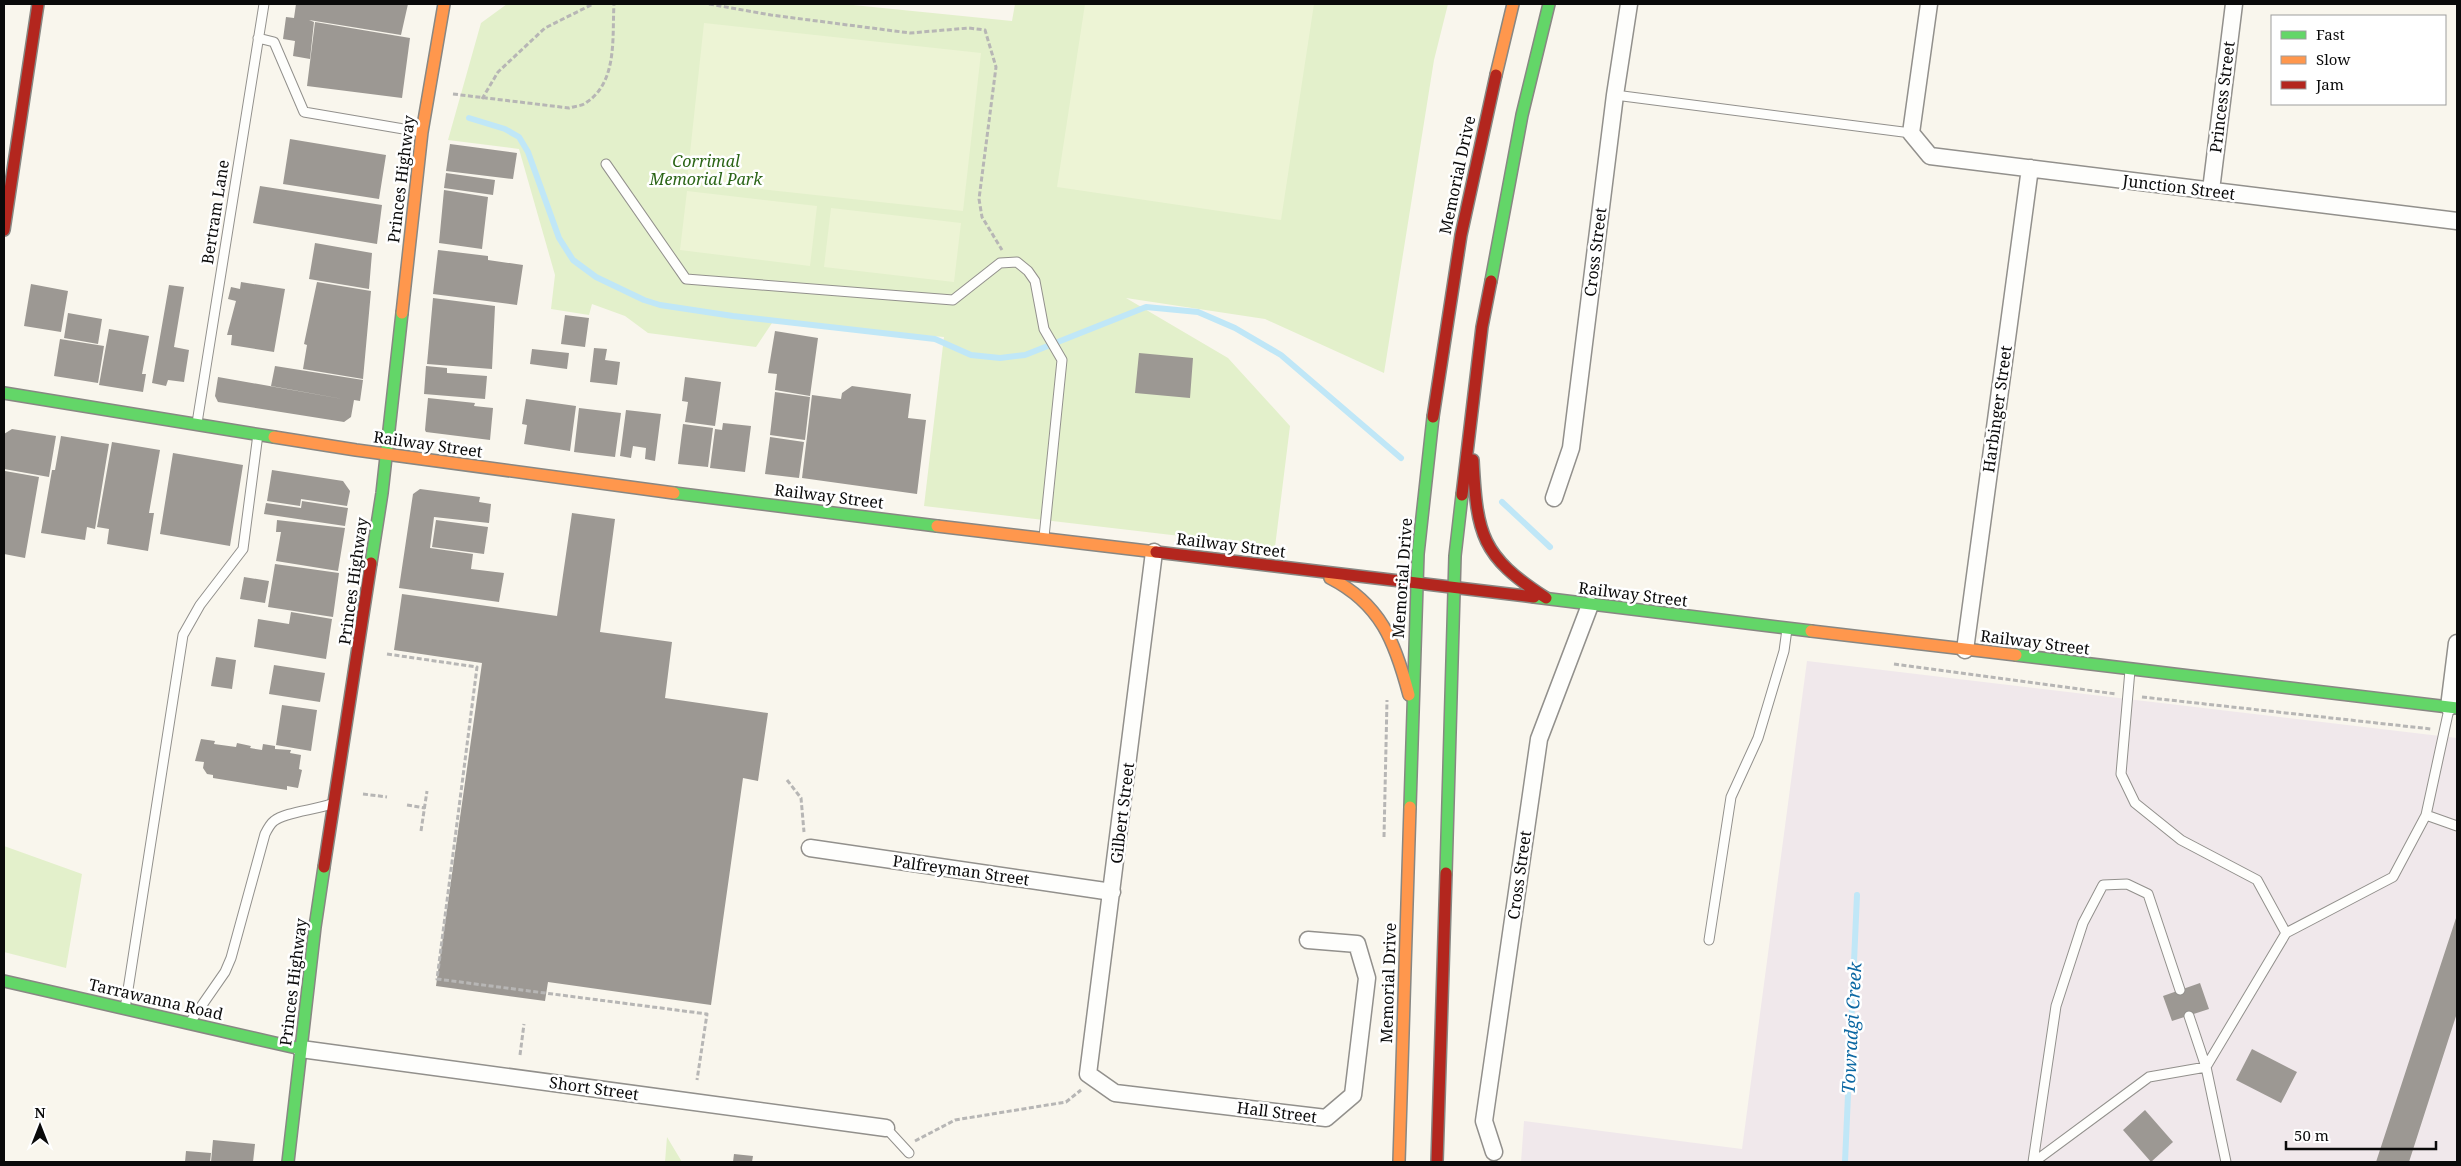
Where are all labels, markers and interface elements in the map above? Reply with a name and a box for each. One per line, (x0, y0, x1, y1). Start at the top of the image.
legend (2271, 15, 2446, 105)
text: Fast (2316, 24, 2345, 44)
street label: Princess Street (2204, 40, 2240, 154)
text: Slow (2316, 49, 2350, 69)
text: Jam (2315, 74, 2344, 94)
street label: Princes Highway (382, 113, 420, 244)
street label: Memorial Drive (1434, 114, 1480, 236)
park label: Corrimal Memorial Park (649, 150, 763, 190)
street label: Bertram Lane (196, 158, 234, 266)
street label: Junction Street (2121, 169, 2237, 205)
street label: Cross Street (1579, 206, 1611, 298)
street label: Harbinger Street (1977, 344, 2017, 474)
street label: Railway Street (372, 425, 484, 463)
street label: Railway Street (773, 478, 885, 514)
street label: Princes Highway (333, 515, 373, 646)
street label: Memorial Drive (1387, 517, 1417, 639)
street label: Railway Street (1175, 527, 1287, 563)
street label: Railway Street (1577, 576, 1689, 612)
street label: Railway Street (1979, 624, 2091, 660)
street label: Gilbert Street (1105, 761, 1139, 865)
street label: Cross Street (1502, 829, 1536, 921)
street label: Palfreyman Street (891, 850, 1031, 891)
street label: Princes Highway (274, 916, 312, 1047)
street label: Memorial Drive (1375, 922, 1401, 1044)
water label: Towradgi Creek (1836, 961, 1866, 1095)
street label: Tarrawanna Road (87, 973, 226, 1025)
street label: Short Street (548, 1071, 640, 1105)
street label: Hall Street (1236, 1096, 1319, 1128)
north arrow (15, 1101, 65, 1151)
text: N (34, 1103, 46, 1122)
scale bar (2286, 1118, 2436, 1150)
text: 50 m (2294, 1125, 2329, 1145)

